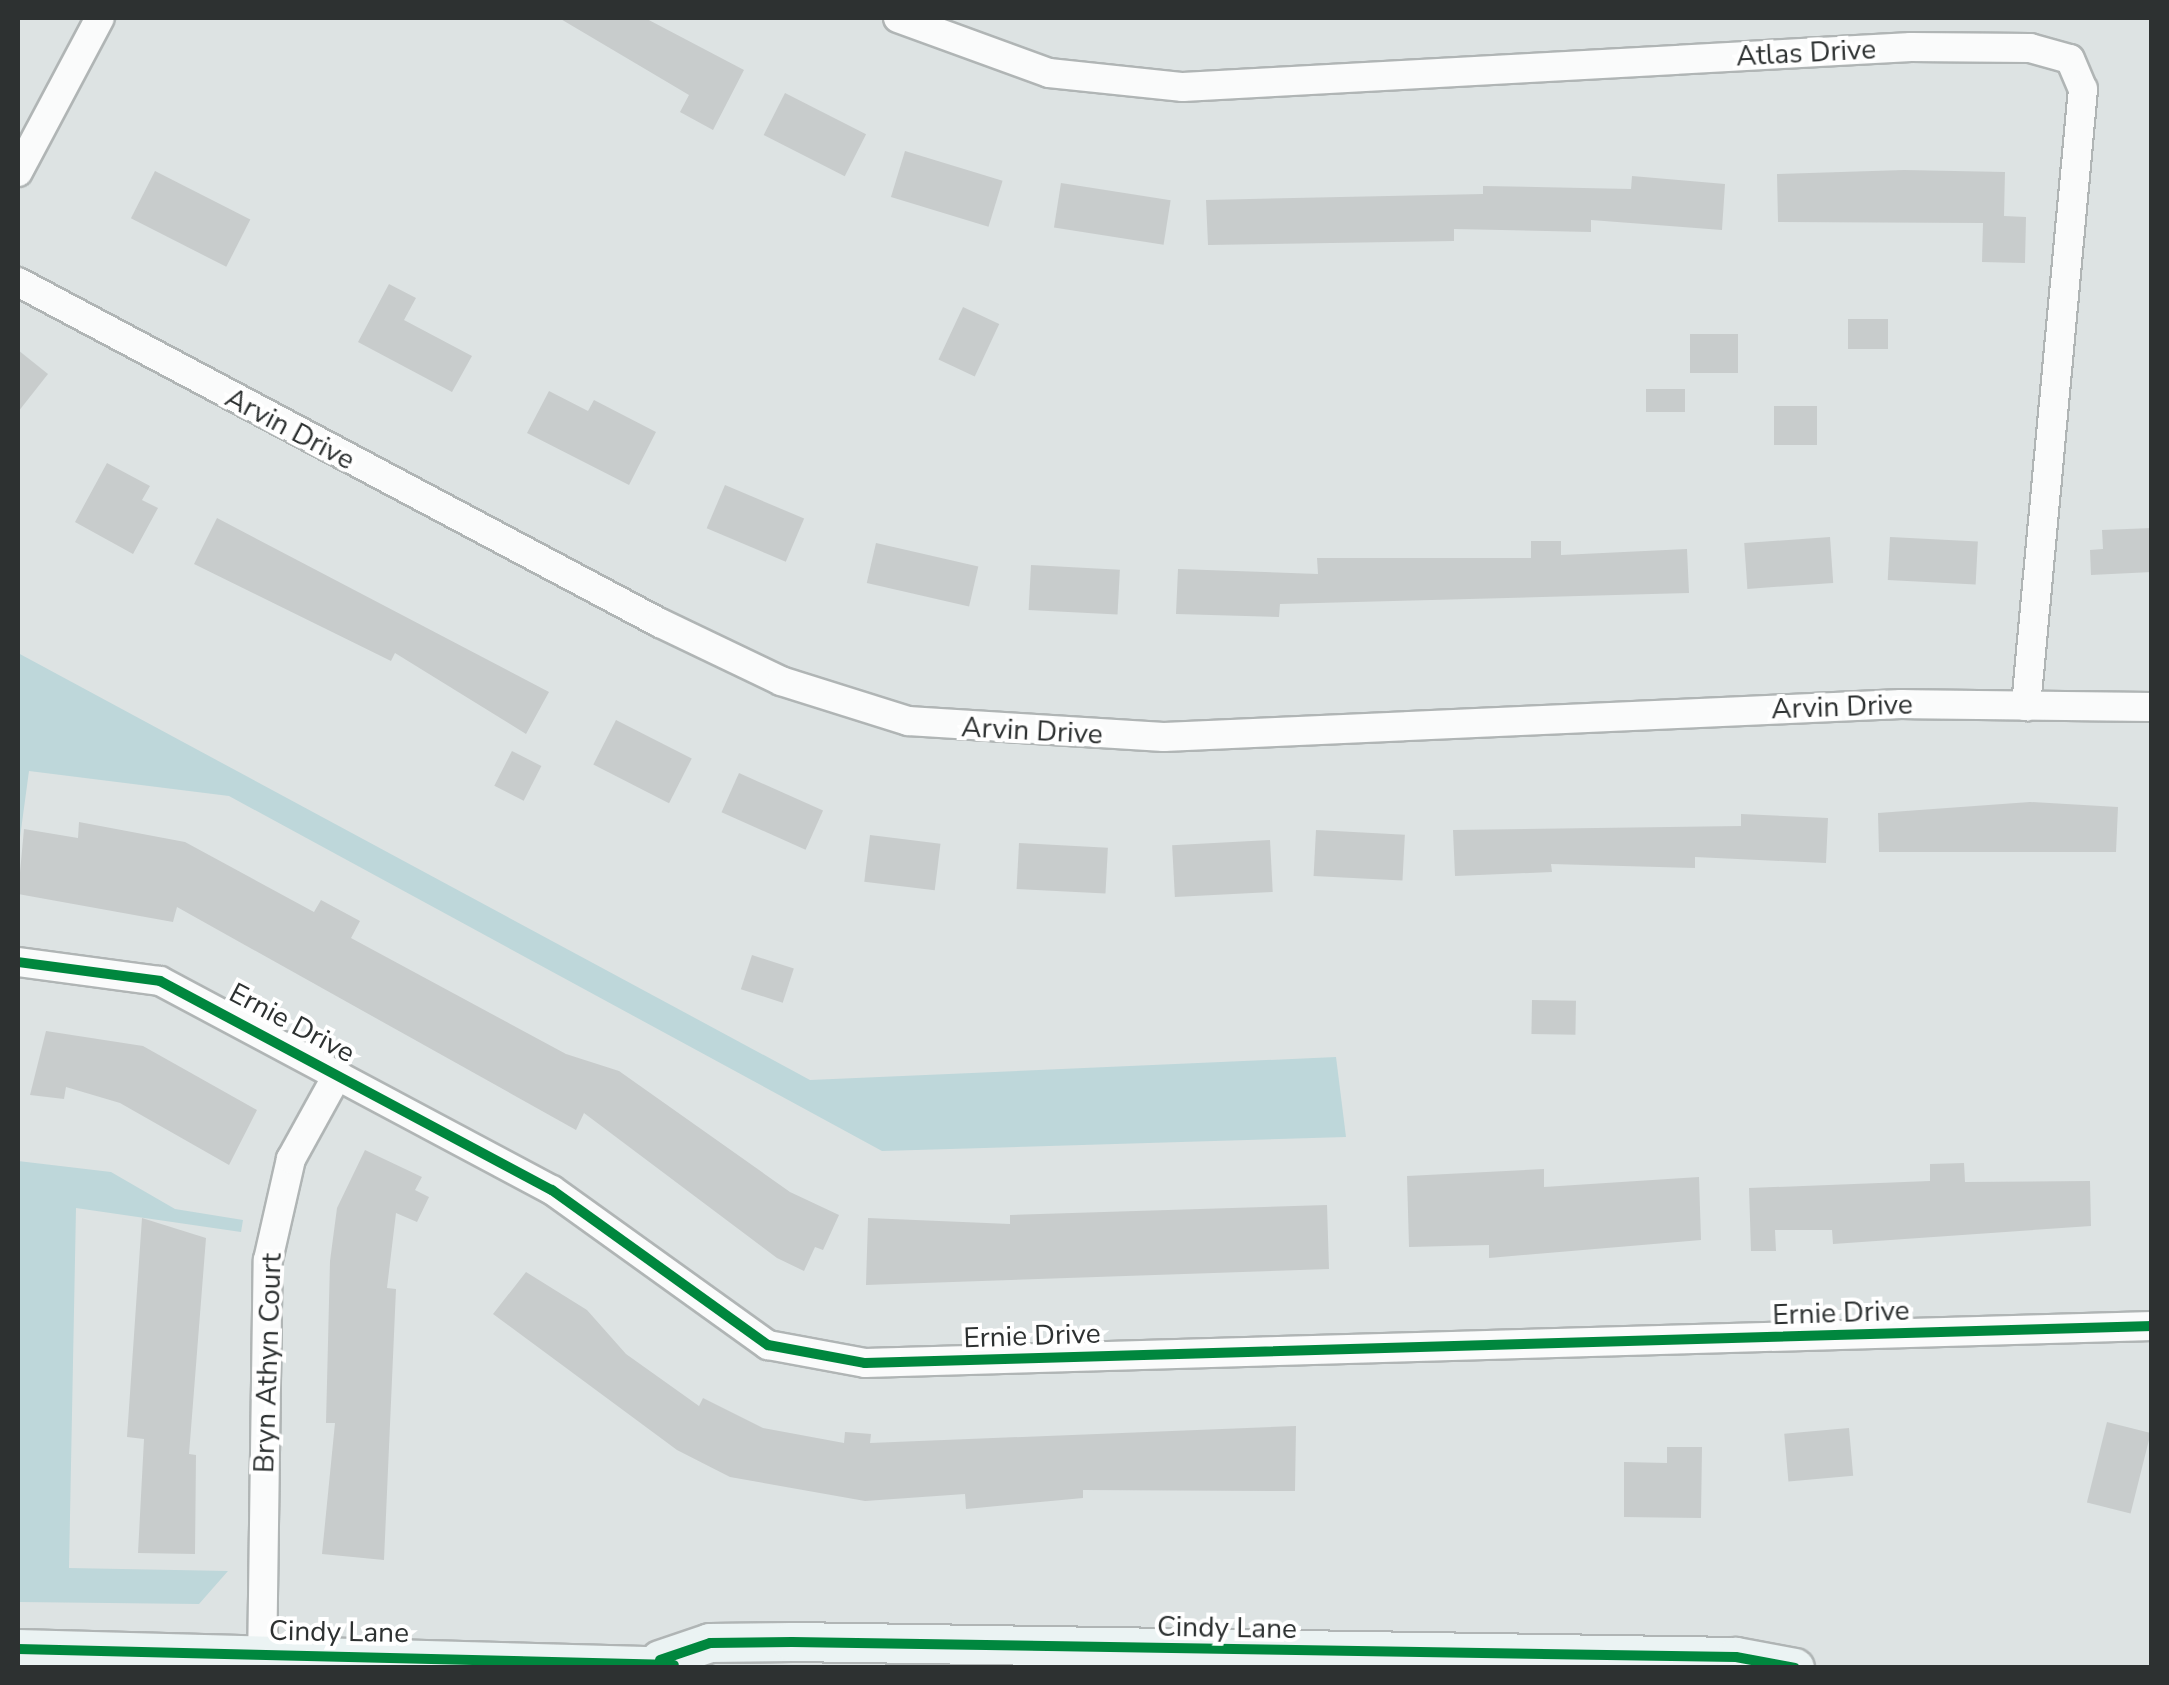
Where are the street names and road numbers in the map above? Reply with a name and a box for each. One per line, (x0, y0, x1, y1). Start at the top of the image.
street label: Atlas Drive (1735, 33, 1877, 73)
street label: Arvin Drive (220, 381, 360, 477)
street label: Arvin Drive (1771, 688, 1913, 726)
street label: Arvin Drive (960, 711, 1104, 751)
street label: Ernie Drive (224, 976, 360, 1070)
street label: Bryn Athyn Court (247, 1252, 289, 1474)
street label: Ernie Drive (1772, 1294, 1910, 1332)
street label: Ernie Drive (963, 1317, 1101, 1355)
street label: Cindy Lane (1157, 1610, 1297, 1646)
street label: Cindy Lane (269, 1614, 409, 1650)

